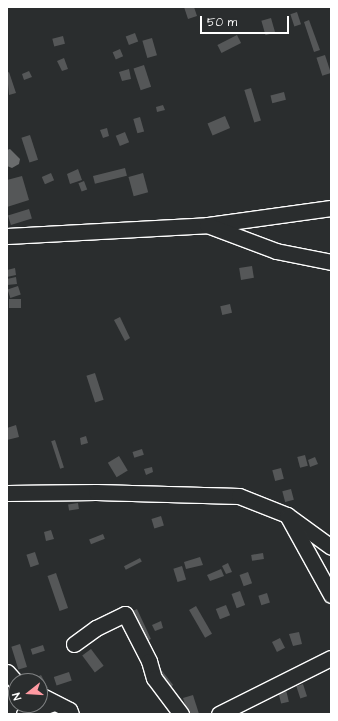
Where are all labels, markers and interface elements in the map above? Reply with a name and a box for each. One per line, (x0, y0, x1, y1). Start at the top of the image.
scale bar (202, 8, 291, 34)
text: 50 m (207, 14, 237, 31)
north arrow (8, 673, 48, 713)
text: N (9, 691, 25, 702)

